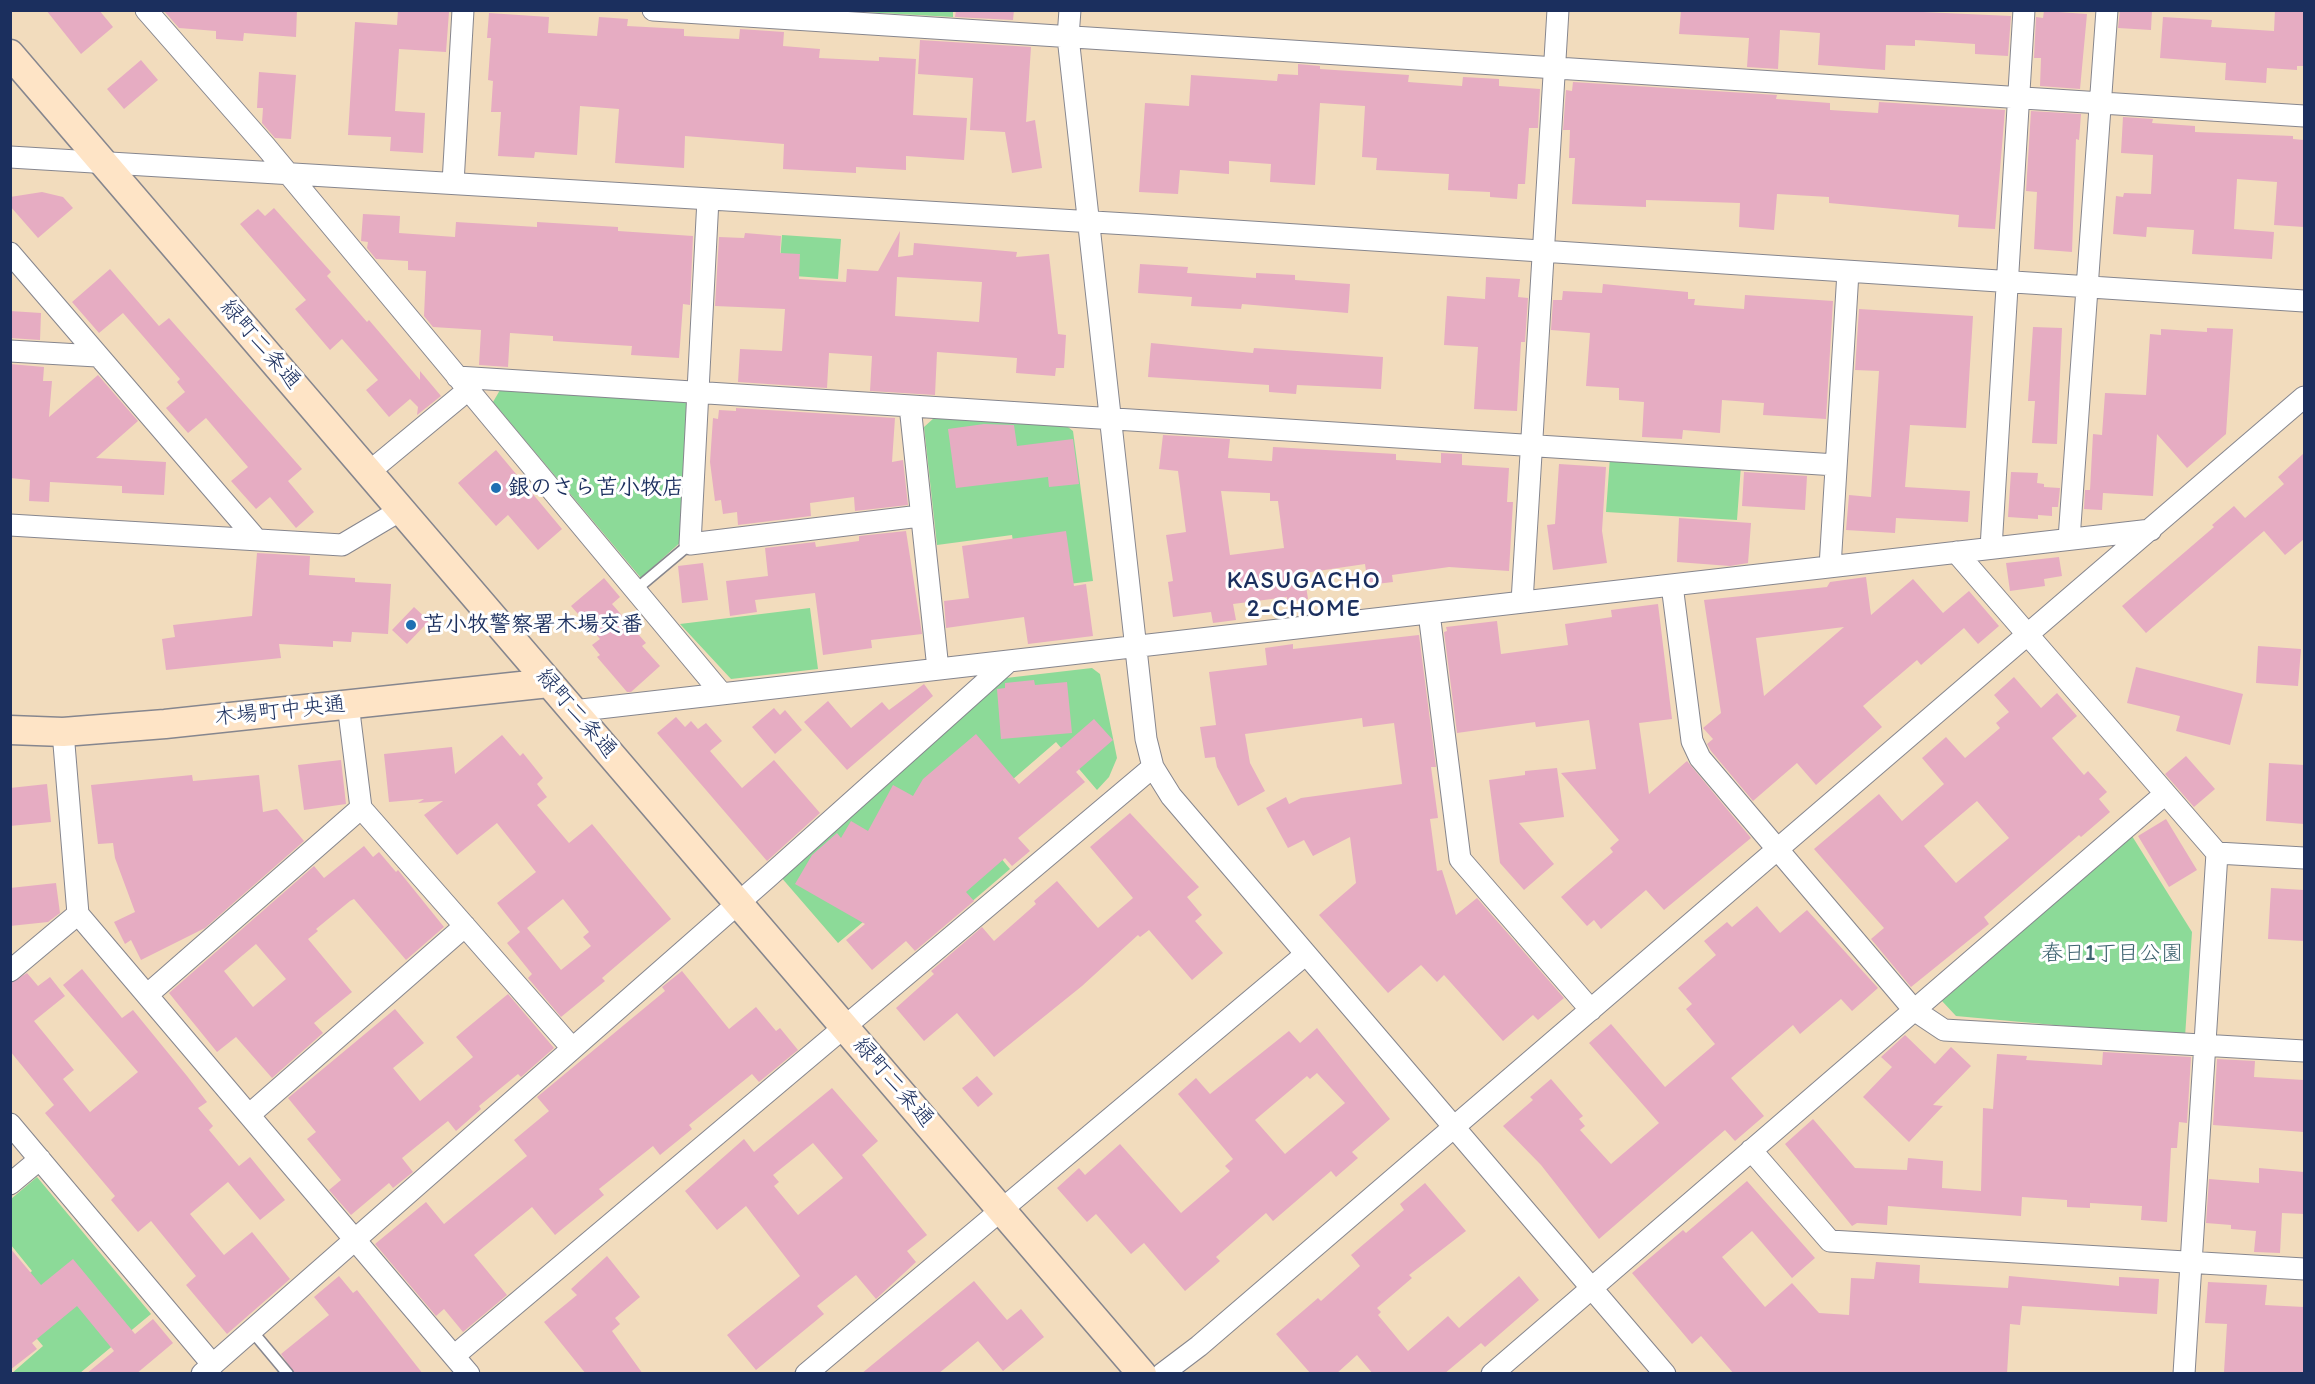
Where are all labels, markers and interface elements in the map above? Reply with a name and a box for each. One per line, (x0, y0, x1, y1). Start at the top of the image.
street label: 緑町二条通 (214, 295, 306, 395)
place label: 銀のさら苫小牧店 (508, 475, 684, 501)
marker: 銀のさら苫小牧店 (489, 481, 503, 495)
district label: KASUGACHO 2-CHOME (1227, 568, 1381, 624)
place label: 苫小牧警察署木場交番 (423, 612, 643, 638)
marker: 苫小牧警察署木場交番 (404, 618, 418, 632)
street label: 緑町二条通 (530, 664, 622, 764)
street label: 木場町中央通 (213, 692, 347, 732)
park label: 春日1丁目公園 (2041, 941, 2183, 967)
street label: 緑町二条通 (847, 1033, 939, 1133)

